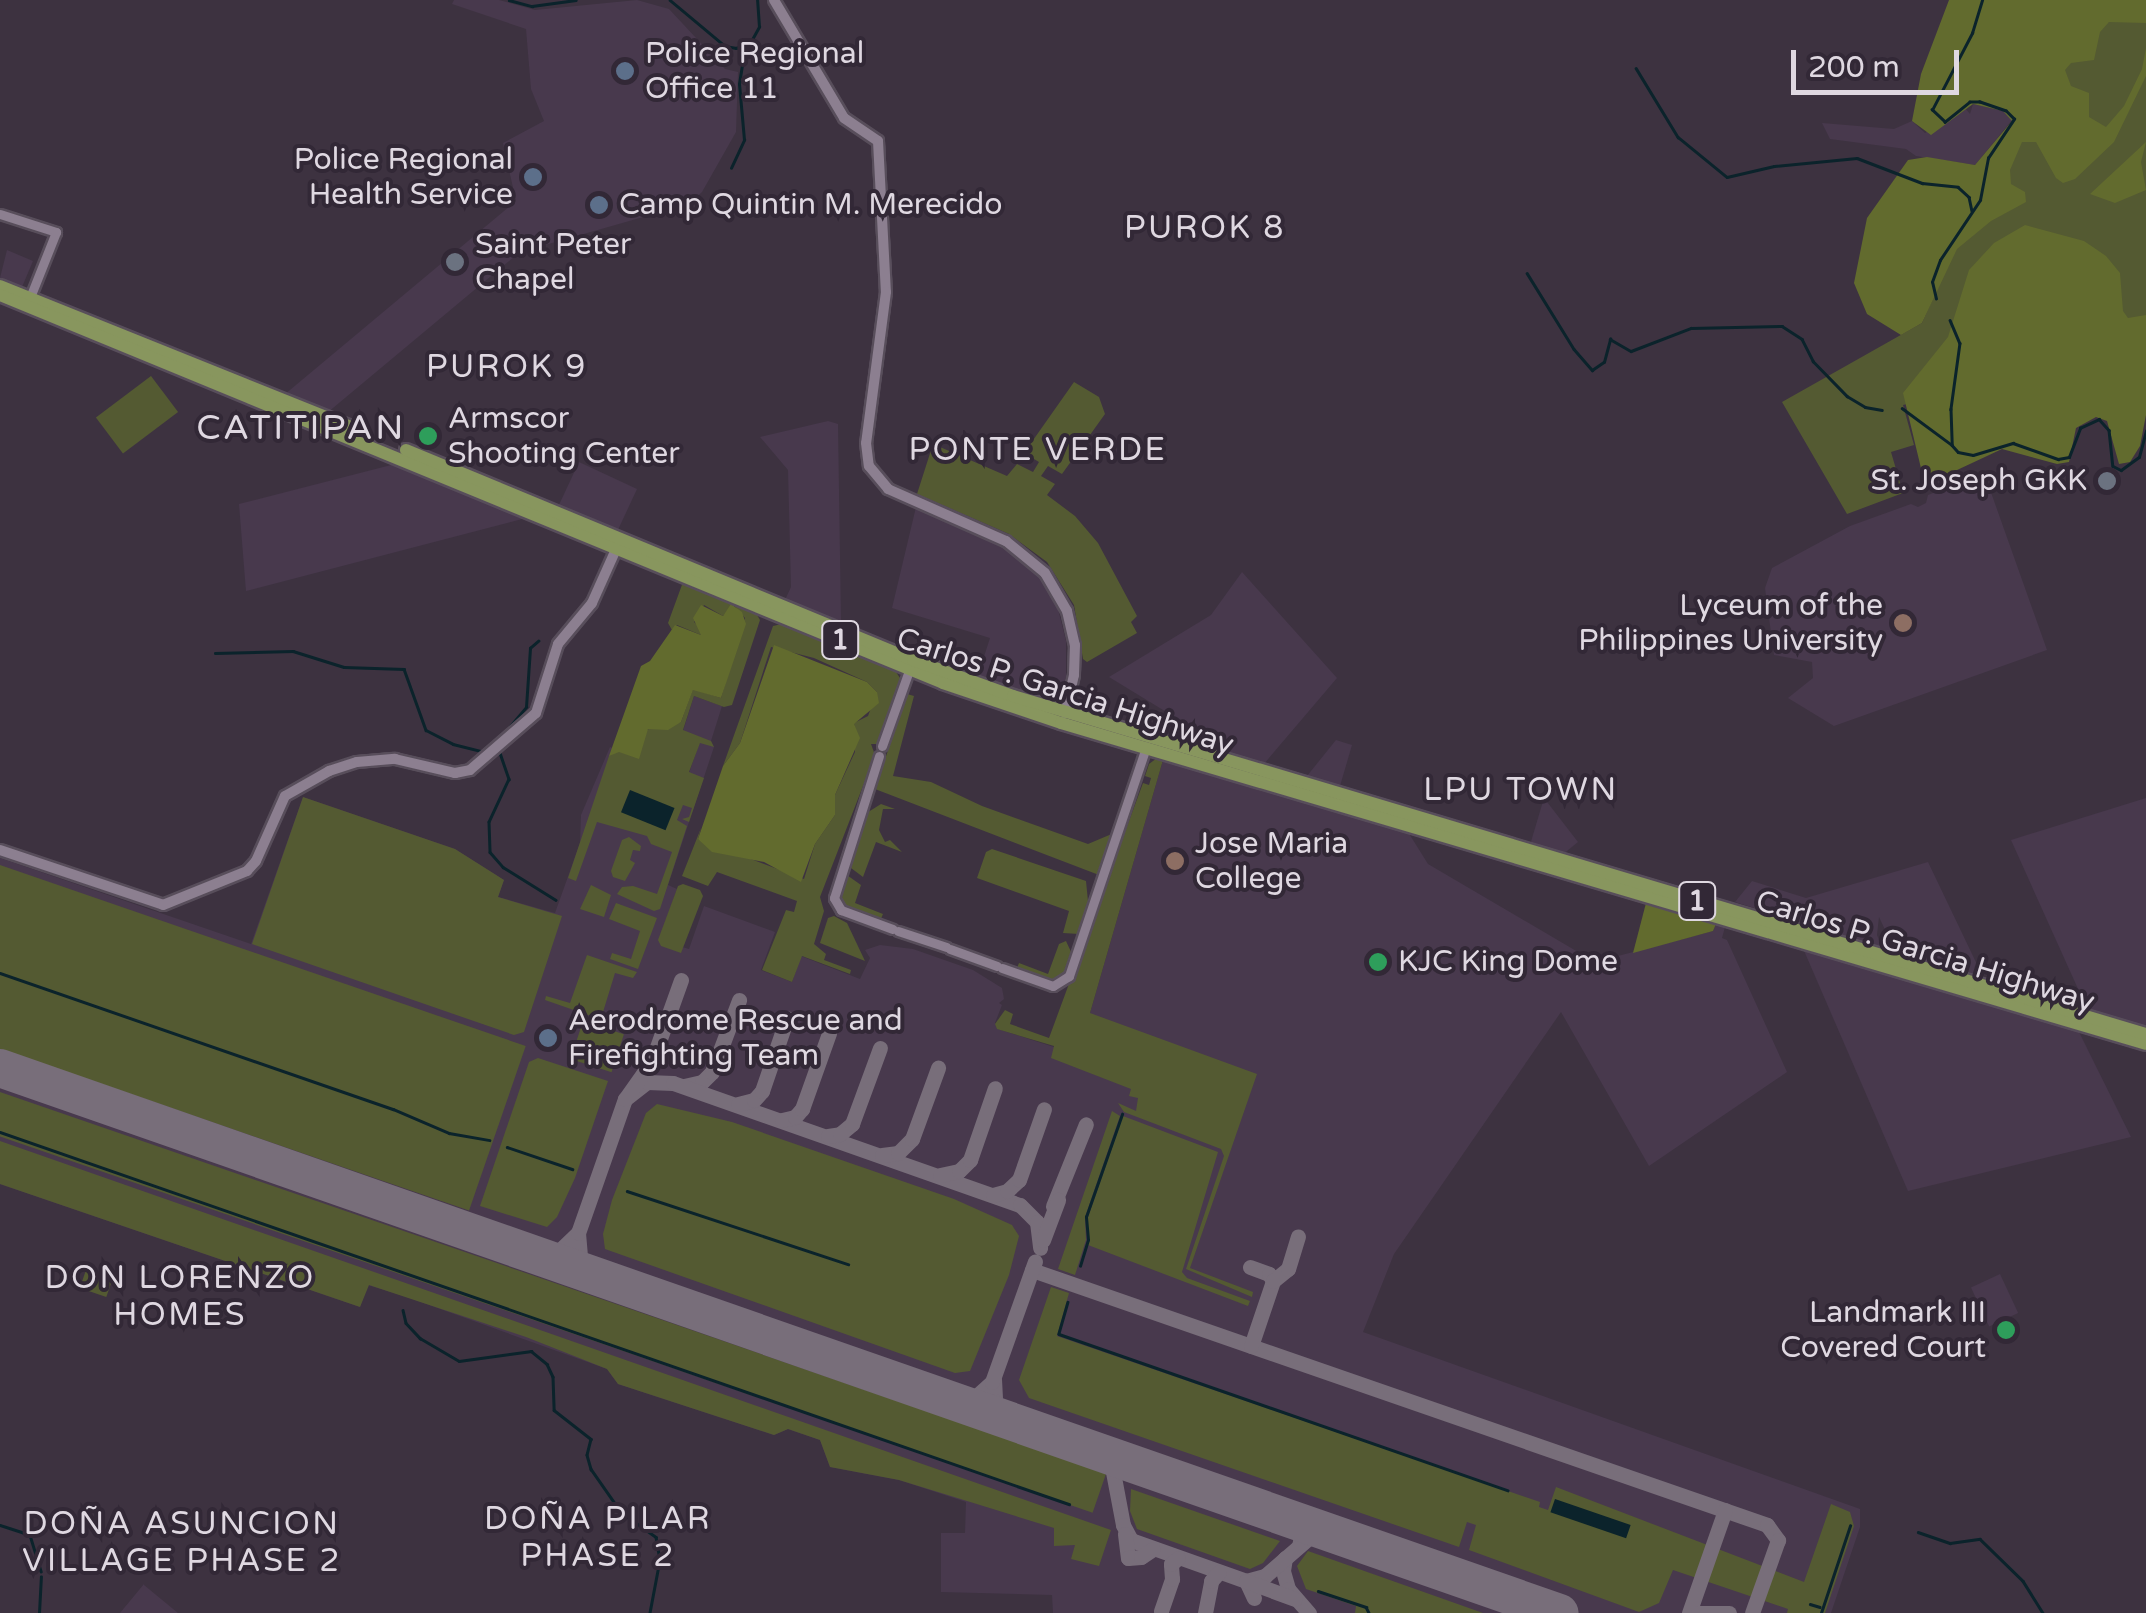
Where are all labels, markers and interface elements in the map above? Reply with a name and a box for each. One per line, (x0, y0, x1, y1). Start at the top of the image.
scale bar (1796, 30, 1964, 92)
place label: Police Regional Office 11 (645, 36, 864, 106)
text: 200 m (1808, 49, 1900, 86)
marker: Police Regional Office 11 (614, 60, 636, 82)
place label: Police Regional Health Service (294, 142, 513, 212)
marker: Police Regional Health Service (522, 166, 544, 188)
place label: Camp Quintin M. Merecido (619, 187, 1003, 223)
marker: Camp Quintin M. Merecido (588, 194, 610, 216)
district label: PUROK 8 (1124, 209, 1286, 247)
place label: Saint Peter Chapel (475, 227, 631, 298)
marker: Saint Peter Chapel (444, 251, 466, 273)
district label: PUROK 9 (426, 348, 588, 386)
place label: Armscor Shooting Center (448, 401, 680, 472)
district label: CATITIPAN (196, 407, 406, 449)
marker: Armscor Shooting Center (417, 425, 439, 447)
district label: PONTE VERDE (909, 431, 1167, 469)
place label: St. Joseph GKK (1871, 463, 2087, 499)
marker: St. Joseph GKK (2096, 470, 2118, 492)
place label: Lyceum of the Philippines University (1578, 588, 1883, 658)
marker: Lyceum of the Philippines University (1892, 612, 1914, 634)
road number: 1 (820, 617, 860, 663)
street label: Carlos P. Garcia Highway (892, 620, 1238, 764)
district label: LPU TOWN (1423, 771, 1619, 809)
place label: Jose Maria College (1195, 826, 1348, 896)
marker: Jose Maria College (1164, 850, 1186, 872)
road number: 1 (1677, 878, 1717, 924)
street label: Carlos P. Garcia Highway (1751, 883, 2099, 1021)
place label: KJC King Dome (1398, 944, 1618, 980)
marker: KJC King Dome (1367, 951, 1389, 973)
place label: Aerodrome Rescue and Firefighting Team (568, 1003, 903, 1074)
marker: Aerodrome Rescue and Firefighting Team (537, 1027, 559, 1049)
district label: DON LORENZO HOMES (44, 1260, 316, 1335)
place label: Landmark III Covered Court (1780, 1295, 1986, 1366)
marker: Landmark III Covered Court (1995, 1319, 2017, 1341)
district label: DOÑA PILAR PHASE 2 (484, 1501, 712, 1576)
district label: DOÑA ASUNCION VILLAGE PHASE 2 (22, 1506, 342, 1581)

